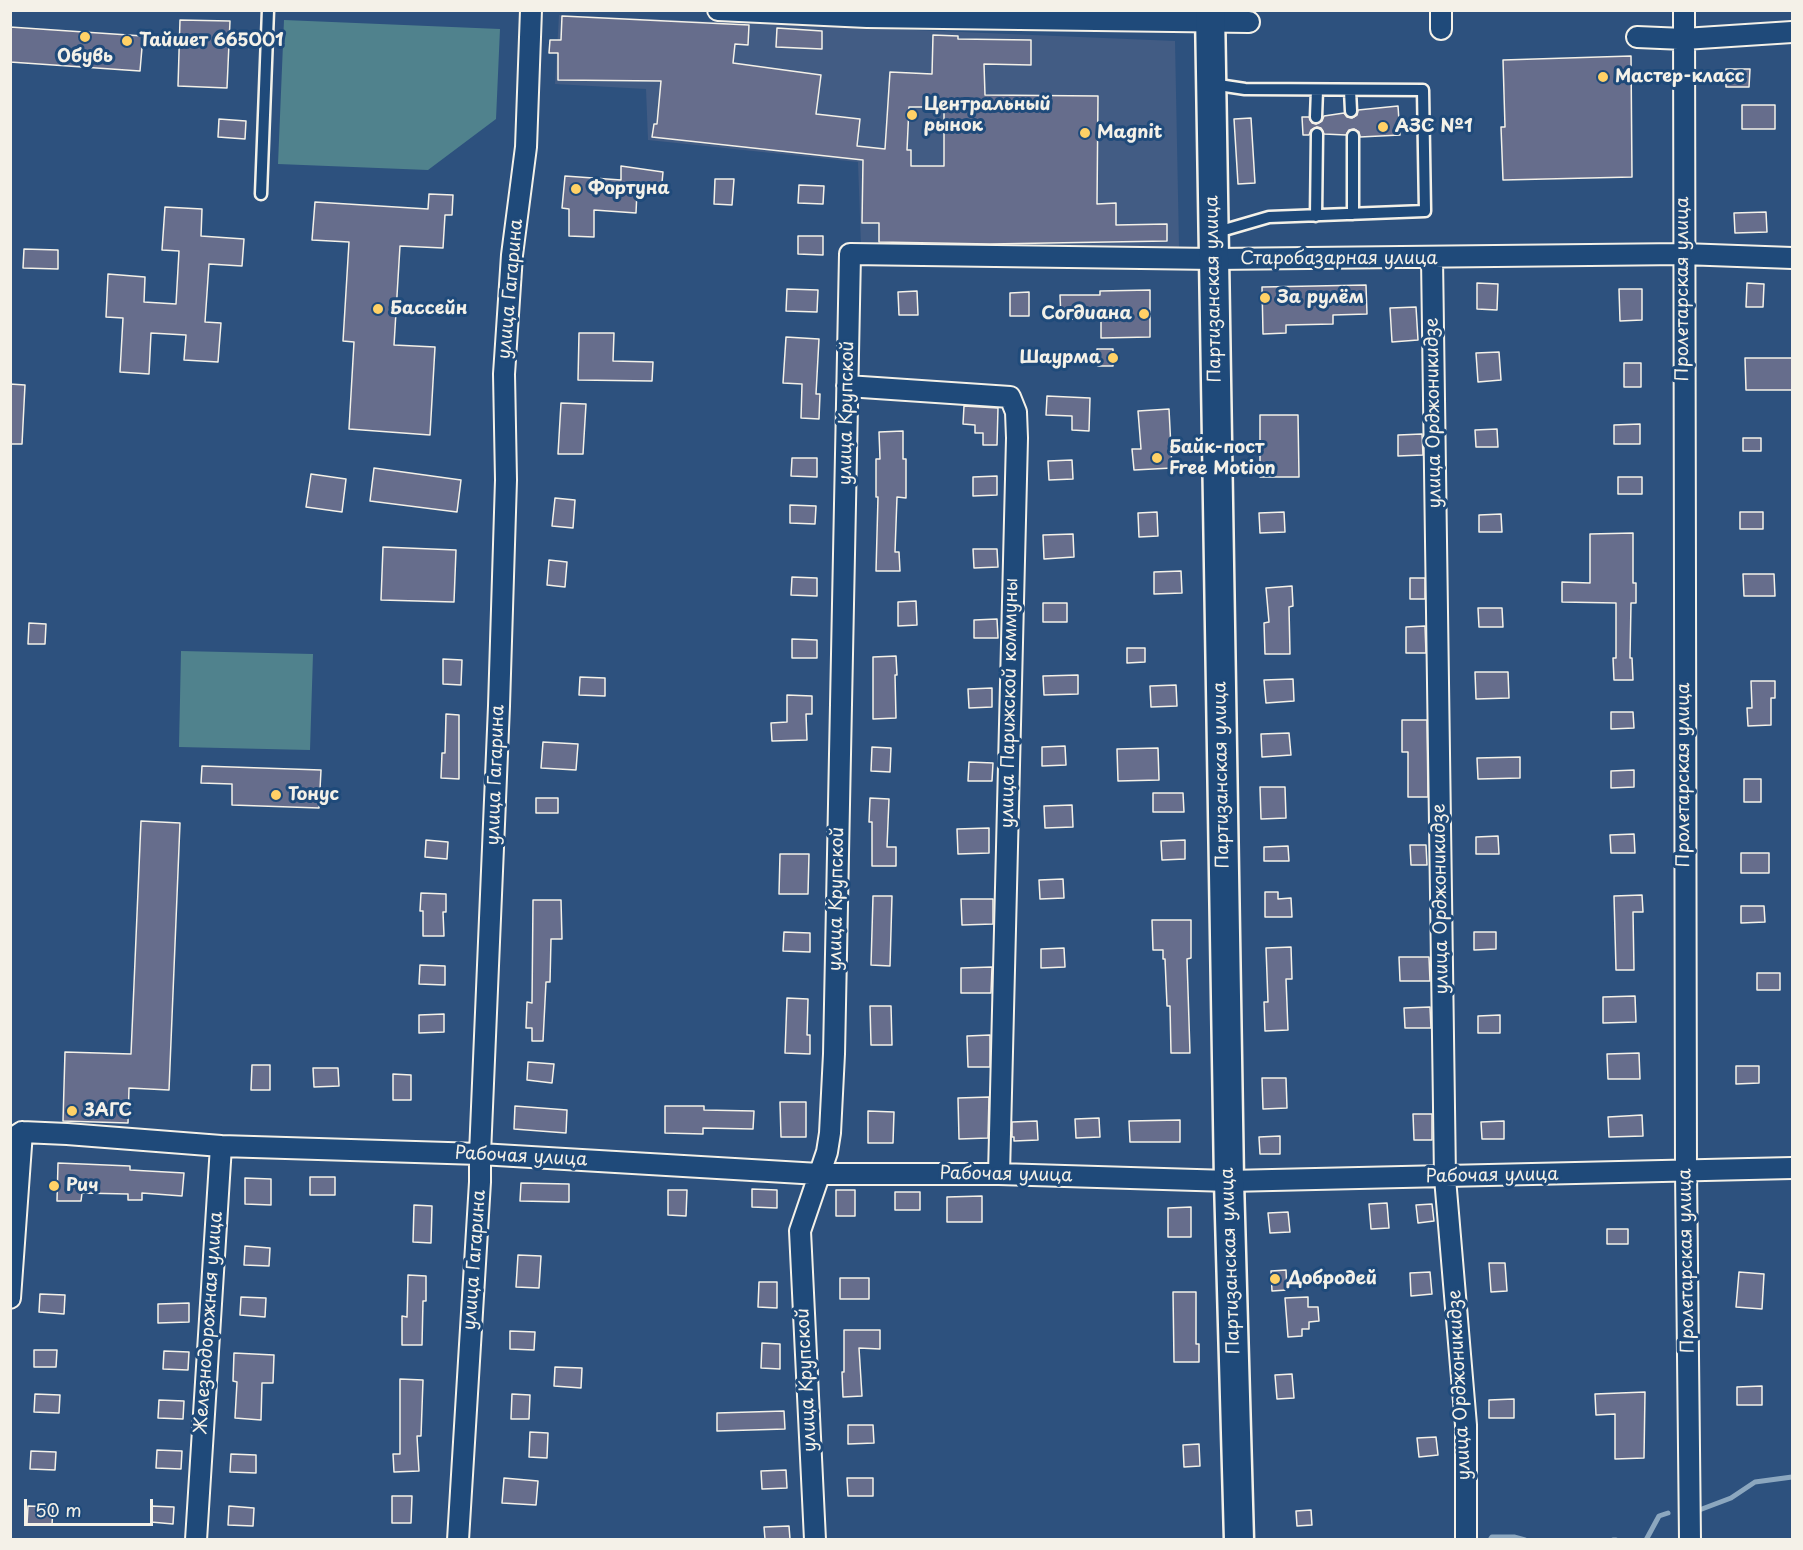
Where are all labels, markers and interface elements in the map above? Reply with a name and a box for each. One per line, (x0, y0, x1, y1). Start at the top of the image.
marker: Обувь (78, 30, 92, 44)
place label: Тайшет 665001 (139, 30, 284, 52)
marker: Тайшет 665001 (120, 34, 134, 48)
place label: Обувь (57, 46, 113, 68)
place label: Мастер-класс (1615, 66, 1745, 88)
marker: Мастер-класс (1596, 70, 1610, 84)
place label: Центральный рынок (924, 94, 1051, 136)
marker: Центральный рынок (905, 108, 919, 122)
place label: АЗС №1 (1395, 116, 1472, 138)
marker: АЗС №1 (1376, 120, 1390, 134)
place label: Magnit (1097, 122, 1162, 144)
marker: Magnit (1078, 126, 1092, 140)
place label: Фортуна (588, 178, 670, 200)
marker: Фортуна (569, 182, 583, 196)
street label: Партизанская улица (1202, 195, 1226, 383)
street label: Пролетарская улица (1672, 197, 1694, 381)
street label: улица Гагарина (494, 218, 528, 360)
street label: Старобазарная улица (1240, 248, 1438, 270)
place label: За рулём (1277, 287, 1364, 309)
marker: За рулём (1258, 291, 1272, 305)
place label: Бассейн (390, 298, 468, 320)
marker: Бассейн (371, 302, 385, 316)
place label: Согдиана (1041, 303, 1132, 325)
marker: Согдиана (1137, 307, 1151, 321)
street label: улица Орджоникидзе (1422, 317, 1446, 509)
street label: улица Крупской (835, 341, 859, 485)
place label: Шаурма (1020, 347, 1101, 369)
marker: Шаурма (1106, 351, 1120, 365)
place label: Байк-пост Free Motion (1169, 437, 1276, 480)
marker: Байк-пост Free Motion (1150, 451, 1164, 465)
street label: улица Парижской коммуны (997, 578, 1023, 828)
street label: Партизанская улица (1210, 681, 1234, 869)
street label: Пролетарская улица (1673, 683, 1695, 867)
street label: улица Гагарина (483, 704, 509, 846)
place label: Тонус (288, 784, 339, 806)
marker: Тонус (269, 788, 283, 802)
street label: улица Орджоникидзе (1429, 803, 1453, 995)
street label: улица Крупской (825, 827, 849, 971)
place label: ЗАГС (84, 1100, 132, 1122)
marker: ЗАГС (65, 1104, 79, 1118)
street label: Рабочая улица (454, 1143, 588, 1171)
street label: Рабочая улица (939, 1163, 1073, 1187)
street label: Рабочая улица (1425, 1164, 1559, 1188)
street label: Партизанская улица (1217, 1167, 1245, 1355)
street label: Пролетарская улица (1675, 1168, 1699, 1354)
place label: Рич (66, 1175, 99, 1197)
marker: Рич (47, 1179, 61, 1193)
street label: улица Гагарина (459, 1189, 491, 1331)
street label: Железнодорожная улица (190, 1211, 228, 1435)
place label: Добродей (1287, 1268, 1377, 1290)
marker: Добродей (1268, 1272, 1282, 1286)
street label: улица Орджоникидзе (1444, 1289, 1476, 1481)
street label: улица Крупской (792, 1307, 822, 1453)
scale bar (27, 1487, 156, 1525)
text: 50 m (35, 1496, 82, 1523)

